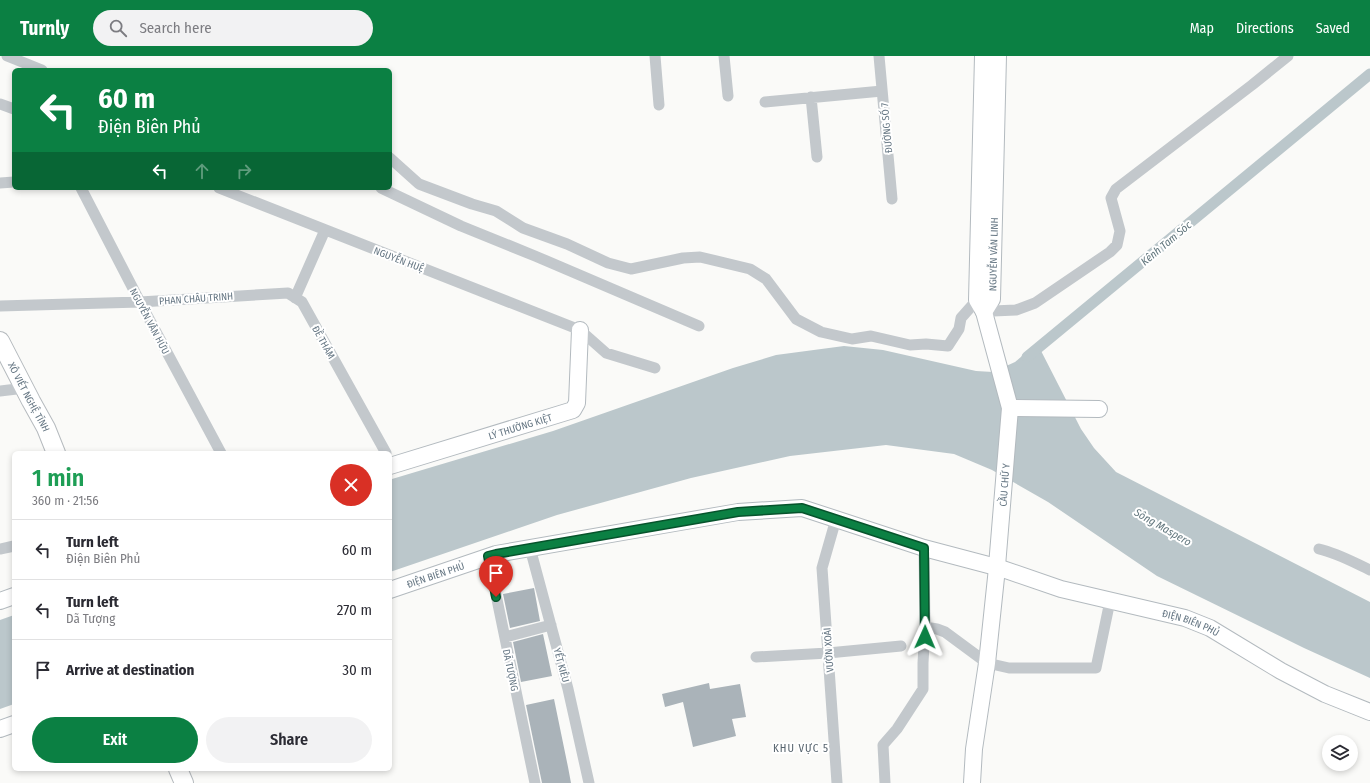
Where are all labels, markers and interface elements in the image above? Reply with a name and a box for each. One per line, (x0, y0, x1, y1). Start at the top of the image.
search box (93, 10, 373, 46)
text: Turnly (20, 17, 69, 40)
icon: search (107, 17, 129, 39)
text: Search here (139, 19, 212, 37)
text: Map (1190, 20, 1214, 37)
text: Directions (1236, 20, 1294, 37)
text: Saved (1316, 20, 1350, 37)
text: 60 m (98, 82, 155, 115)
icon: left (32, 84, 84, 136)
street label: ĐƯỜNG SỐ 7 (876, 102, 895, 154)
text: Điện Biên Phủ (98, 116, 201, 138)
icon: left (149, 160, 171, 182)
icon: ahead (191, 160, 213, 182)
icon: right (233, 160, 255, 182)
street label: NGUYỄN VĂN LINH (986, 217, 1001, 291)
water label: Kênh Tam Sóc (1138, 218, 1194, 268)
street label: NGUYỄN HUỆ (372, 243, 426, 275)
street label: NGUYỄN VĂN HỮU (127, 286, 173, 356)
street label: PHAN CHÂU TRINH (159, 289, 234, 308)
street label: ĐỀ THÁM (309, 322, 340, 361)
street label: XÔ VIẾT NGHỆ TĨNH (5, 360, 52, 434)
street label: LÝ THƯỜNG KIỆT (487, 411, 554, 442)
street label: CẦU CHỮ Y (995, 463, 1012, 507)
text: 1 min (32, 464, 84, 492)
button: close (330, 464, 372, 506)
text: 360 m · 21:56 (32, 493, 99, 508)
water label: Sông Maspero (1131, 505, 1194, 549)
text: Turn left (66, 533, 119, 551)
icon: left (32, 539, 54, 561)
text: 60 m (342, 541, 372, 559)
text: Điện Biên Phủ (66, 551, 140, 566)
pin (479, 556, 513, 597)
street label: ĐIỆN BIÊN PHỦ (405, 558, 466, 591)
icon: arrive (485, 562, 507, 584)
text: Turn left (66, 593, 119, 611)
icon: left (32, 599, 54, 621)
text: 270 m (337, 601, 372, 619)
street label: ĐIỆN BIÊN PHỦ (1161, 608, 1222, 639)
text: Dã Tượng (66, 611, 115, 626)
position arrow (904, 616, 946, 658)
street label: VƯỜN XOÀI (819, 627, 837, 673)
street label: YẾT KIÊU (551, 646, 574, 684)
street label: DÃ TƯỢNG (500, 648, 521, 692)
icon: arrive (32, 659, 54, 681)
text: Arrive at destination (66, 661, 194, 679)
text: 30 m (342, 661, 372, 679)
button: Exit (32, 717, 198, 763)
button: Share (206, 717, 372, 763)
map controls (1322, 735, 1358, 771)
button: layers (1322, 735, 1358, 771)
district label: KHU VỰC 5 (773, 742, 829, 755)

